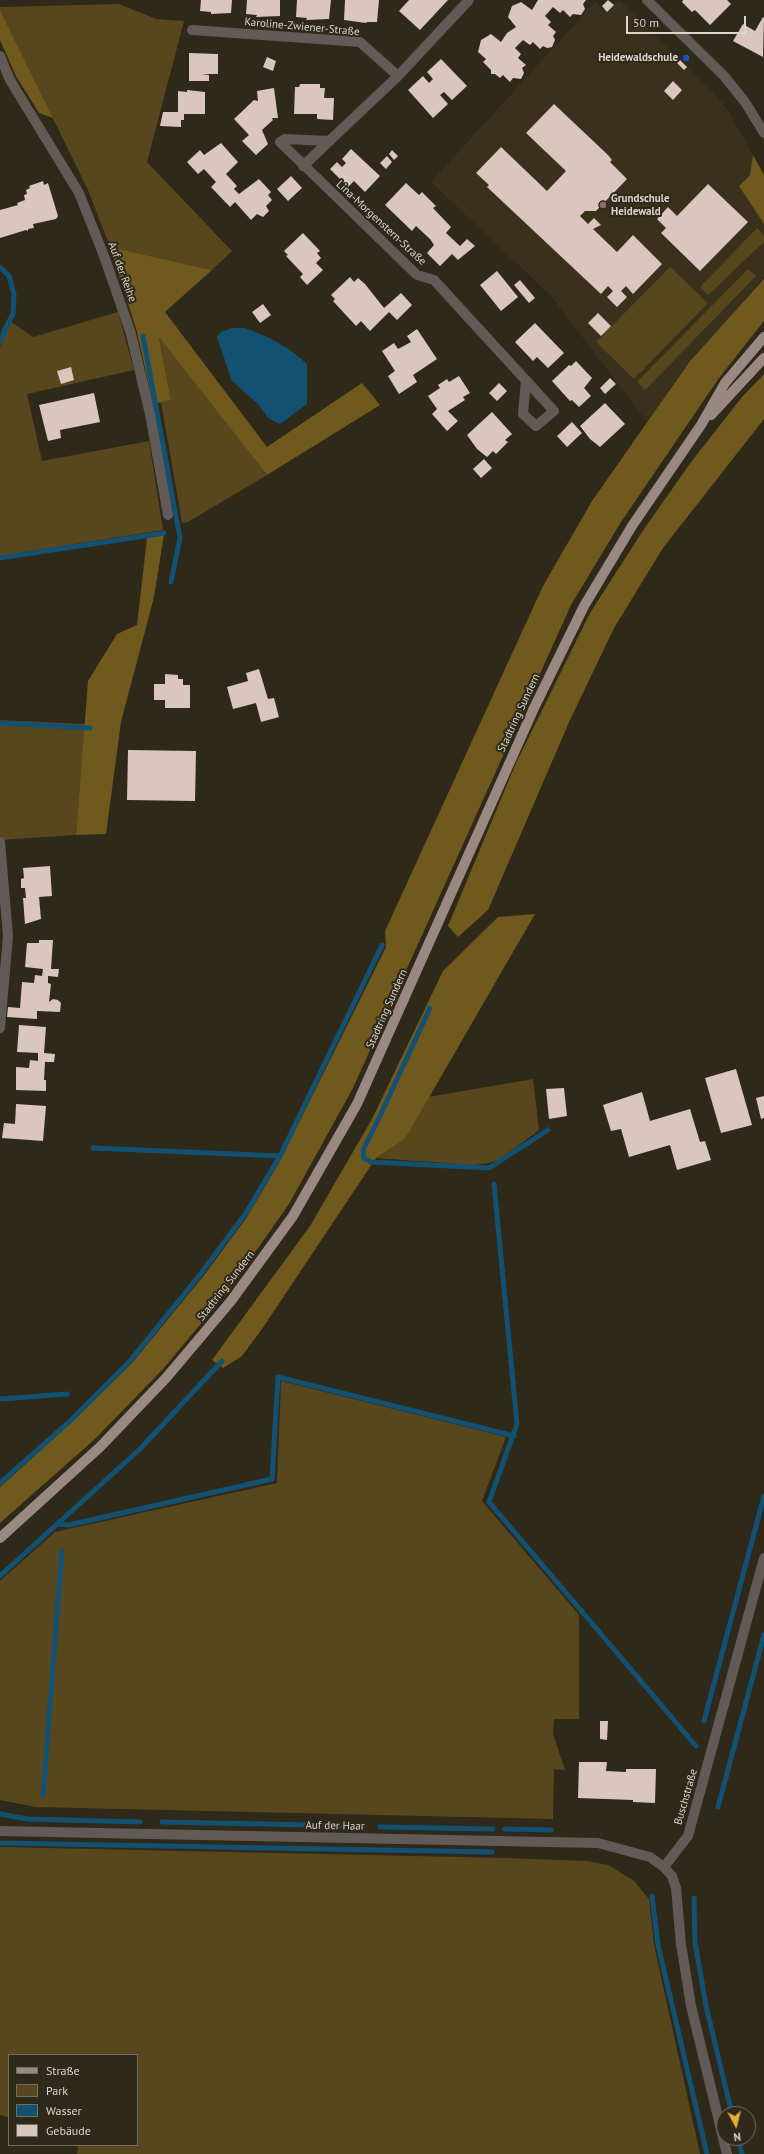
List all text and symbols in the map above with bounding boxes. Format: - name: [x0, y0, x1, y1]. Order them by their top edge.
- scale bar: [628, 8, 748, 34]
- street label: Karoline-Zwiener-Straße: [244, 15, 360, 39]
- text: 50 m: [633, 15, 659, 30]
- place label: Heidewaldschule: [598, 51, 678, 65]
- marker: Heidewaldschule: [681, 53, 691, 63]
- street label: Lina-Morgenstern-Straße: [333, 178, 429, 268]
- place label: Grundschule Heidewald: [611, 192, 670, 218]
- marker: Grundschule Heidewald: [598, 200, 608, 210]
- street label: Auf der Reihe: [105, 240, 139, 304]
- street label: Stadtring Sundern: [495, 672, 543, 754]
- street label: Stadtring Sundern: [364, 967, 410, 1051]
- street label: Stadtring Sundern: [195, 1248, 257, 1324]
- street label: Buschstraße: [672, 1767, 700, 1827]
- street label: Auf der Haar: [305, 1819, 365, 1833]
- legend: [8, 2054, 138, 2146]
- text: Straße: [46, 2063, 80, 2078]
- text: Park: [46, 2083, 68, 2098]
- text: Wasser: [46, 2103, 82, 2118]
- north arrow: [716, 2106, 756, 2146]
- text: Gebäude: [46, 2123, 91, 2138]
- text: N: [733, 2130, 742, 2144]

